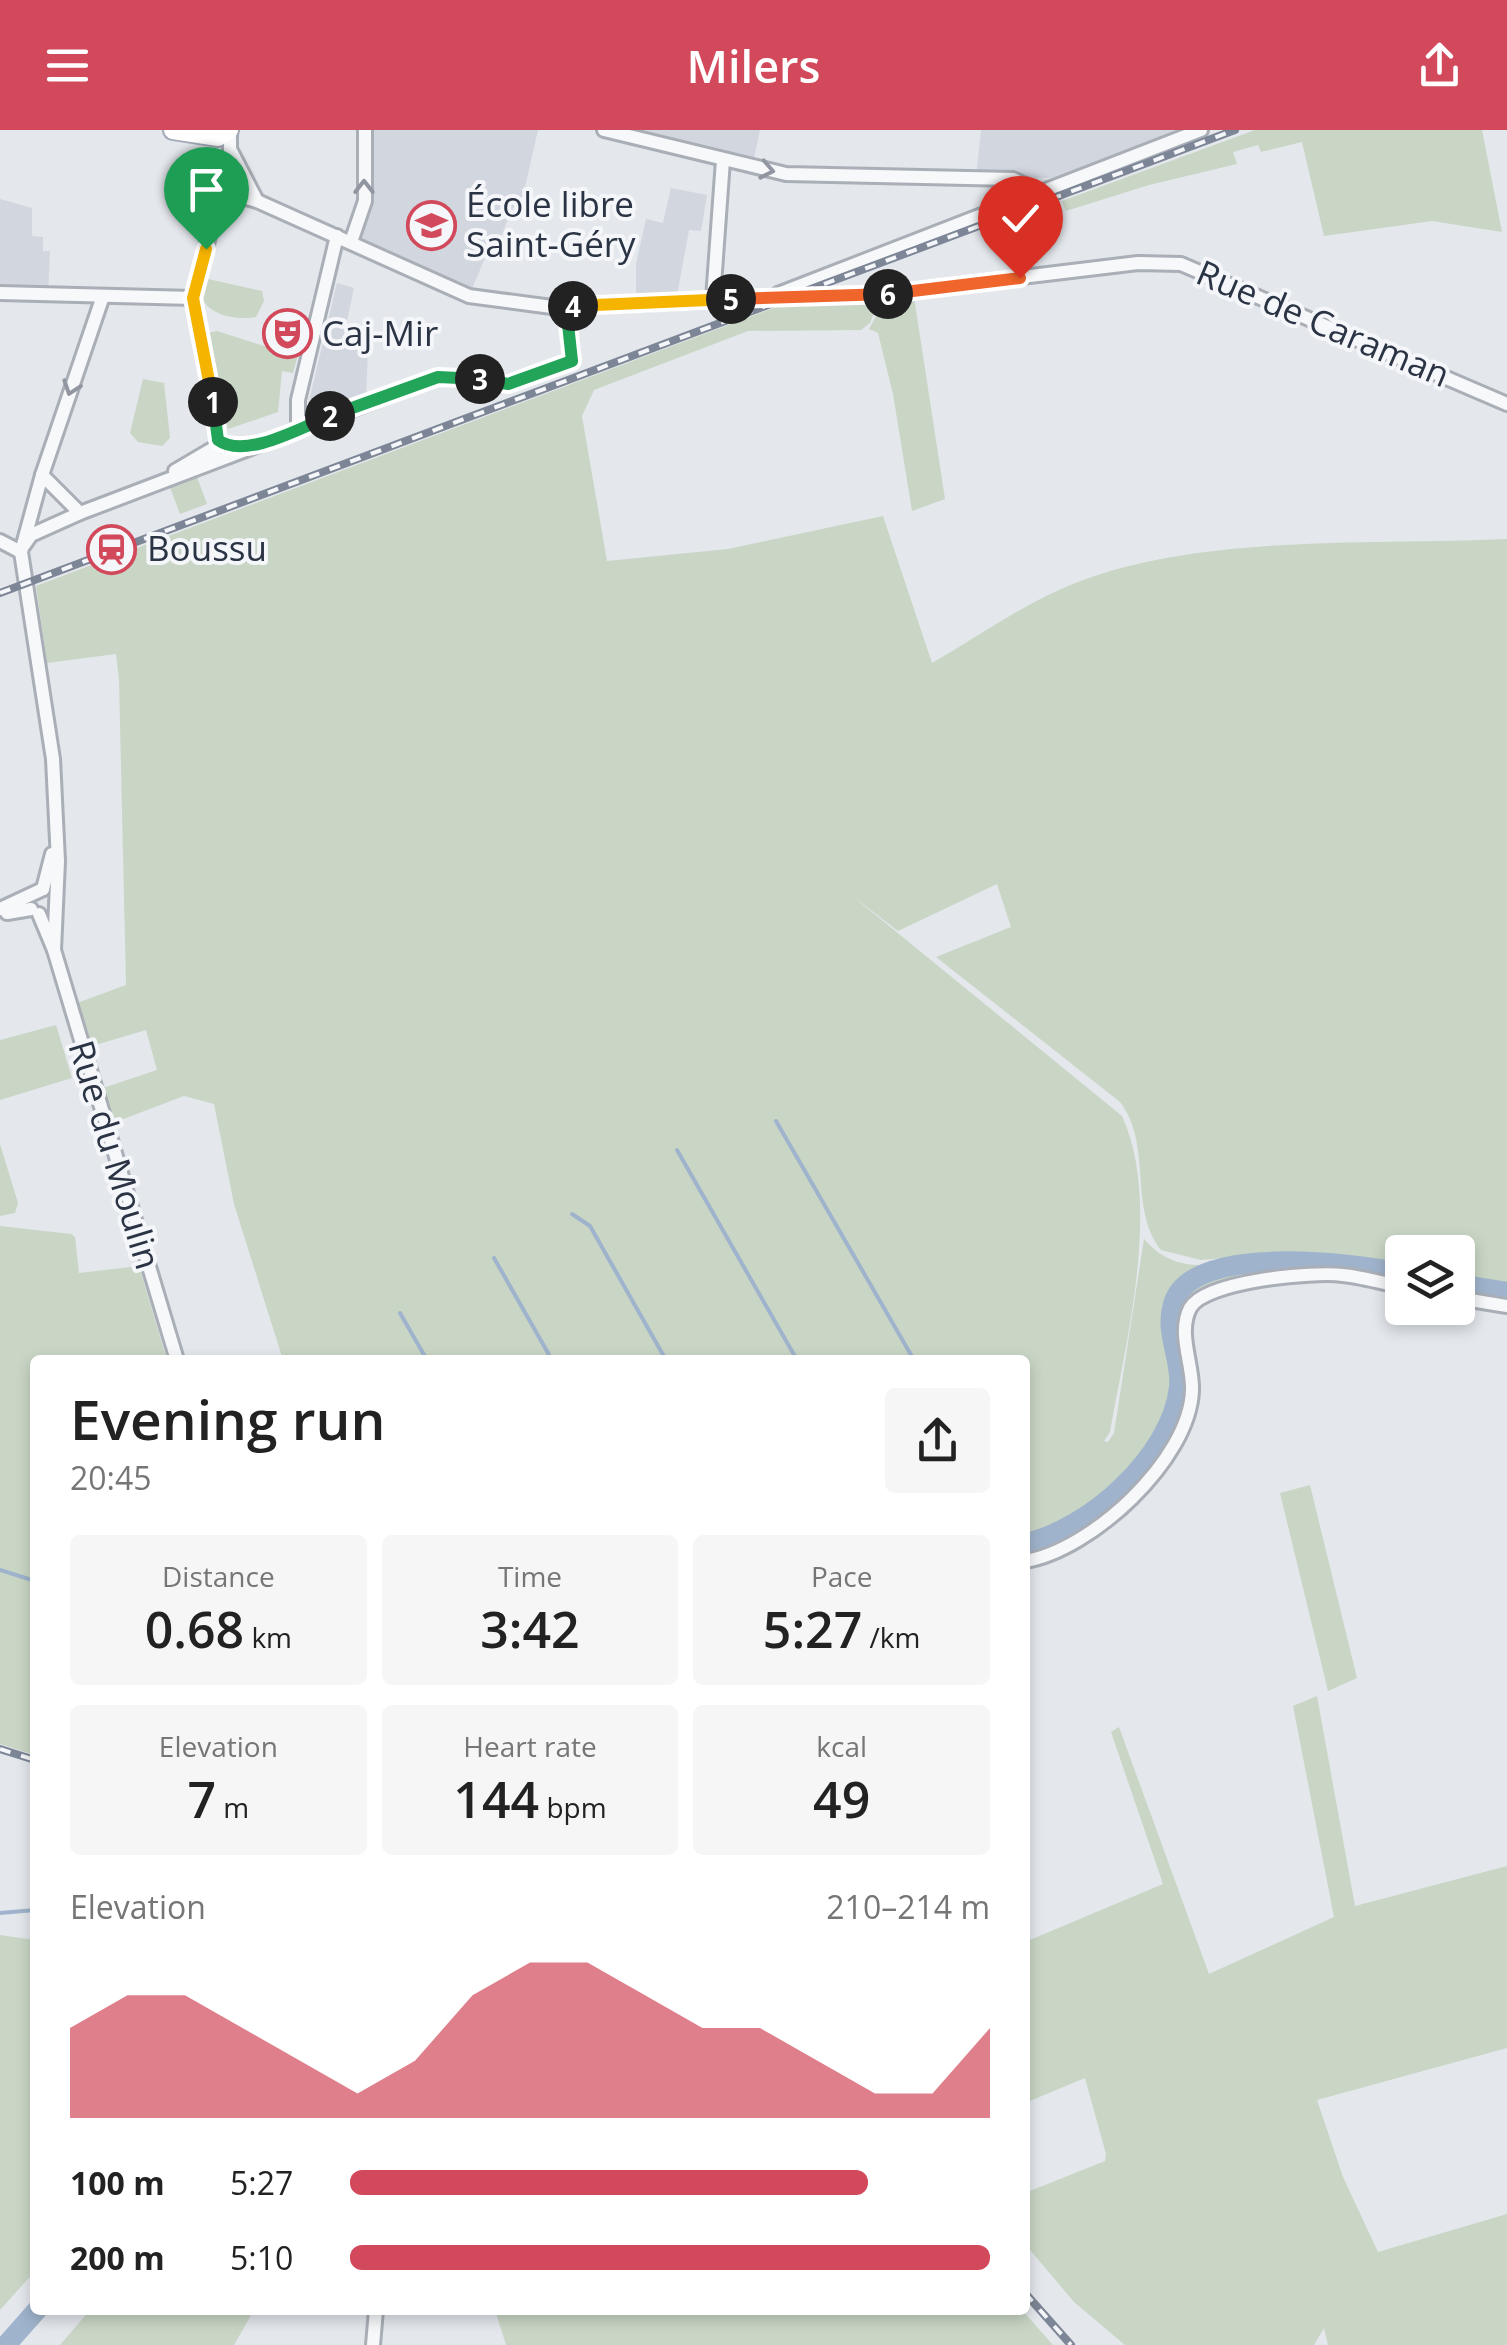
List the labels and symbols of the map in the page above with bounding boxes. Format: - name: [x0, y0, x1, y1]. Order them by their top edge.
- pin: [164, 147, 249, 250]
- one-way arrow: [758, 159, 775, 180]
- pin: [978, 176, 1063, 279]
- one-way arrow: [353, 178, 375, 194]
- place label: École libre Saint-Géry: [466, 180, 636, 267]
- school or university icon: École libre Saint-Géry: [405, 199, 457, 251]
- street label: Rue de Caraman: [1190, 248, 1457, 397]
- pin: 6: [863, 269, 913, 319]
- pin: 5: [706, 274, 756, 324]
- pin: 4: [548, 281, 598, 331]
- theatre icon: Caj-Mir: [261, 308, 313, 360]
- place label: Caj-Mir: [322, 309, 438, 356]
- pin: 3: [455, 354, 505, 404]
- pin: 1: [188, 377, 238, 427]
- one-way arrow: [63, 379, 83, 396]
- pin: 2: [305, 391, 355, 441]
- station icon: Boussu: [86, 523, 138, 575]
- place label: Boussu: [147, 524, 267, 571]
- street label: Rue du Moulin: [58, 1034, 173, 1275]

